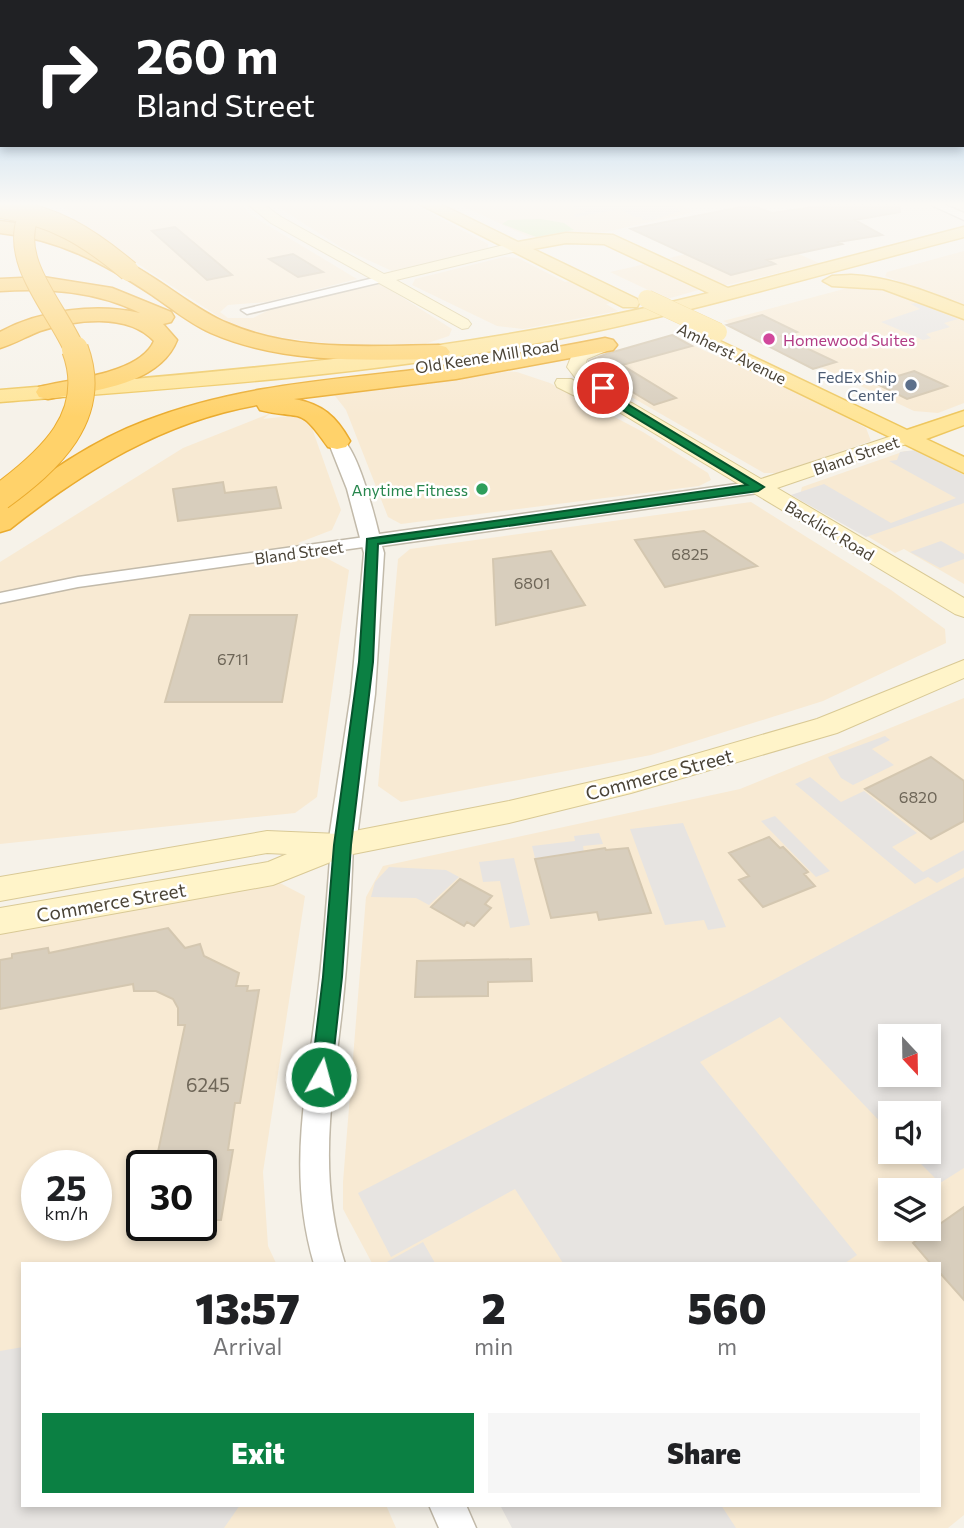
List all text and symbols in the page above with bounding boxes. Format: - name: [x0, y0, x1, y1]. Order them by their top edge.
- text: 260 m: [136, 24, 278, 84]
- icon: right: [21, 28, 112, 119]
- text: Bland Street: [136, 84, 315, 124]
- street label: Amherst Avenue: [674, 318, 790, 388]
- place label: Homewood Suites: [783, 330, 915, 349]
- marker: Homewood Suites: [761, 331, 777, 347]
- street label: Old Keene Mill Road: [414, 335, 560, 377]
- pin: [573, 358, 633, 418]
- place label: FedEx Ship Center: [817, 367, 898, 404]
- icon: arrive: [584, 369, 622, 407]
- marker: FedEx Ship Center: [903, 377, 919, 393]
- street label: Bland Street: [811, 431, 902, 479]
- place label: Anytime Fitness: [352, 480, 468, 499]
- marker: Anytime Fitness: [474, 481, 490, 497]
- street label: Backlick Road: [782, 496, 878, 564]
- street label: Bland Street: [253, 536, 345, 568]
- house number: 6825: [671, 544, 709, 563]
- house number: 6801: [514, 573, 550, 592]
- house number: 6711: [217, 649, 249, 668]
- street label: Commerce Street: [583, 743, 735, 805]
- house number: 6820: [899, 787, 937, 806]
- street label: Commerce Street: [34, 877, 188, 926]
- north arrow: [878, 1024, 942, 1087]
- map controls: [878, 1024, 941, 1241]
- position arrow: [284, 1040, 358, 1114]
- house number: 6245: [186, 1073, 230, 1096]
- button: sound: [878, 1101, 941, 1164]
- speed limit sign: 30: [126, 1150, 217, 1241]
- text: 25: [46, 1165, 87, 1208]
- button: layers: [878, 1178, 941, 1241]
- text: km/h: [45, 1202, 88, 1224]
- text: 13:57: [195, 1281, 300, 1333]
- text: 2: [482, 1281, 506, 1333]
- text: 560: [688, 1281, 767, 1333]
- text: Arrival: [213, 1332, 282, 1360]
- text: min: [474, 1332, 513, 1360]
- text: m: [717, 1332, 737, 1360]
- button: Exit: [42, 1413, 474, 1493]
- button: Share: [488, 1413, 920, 1493]

